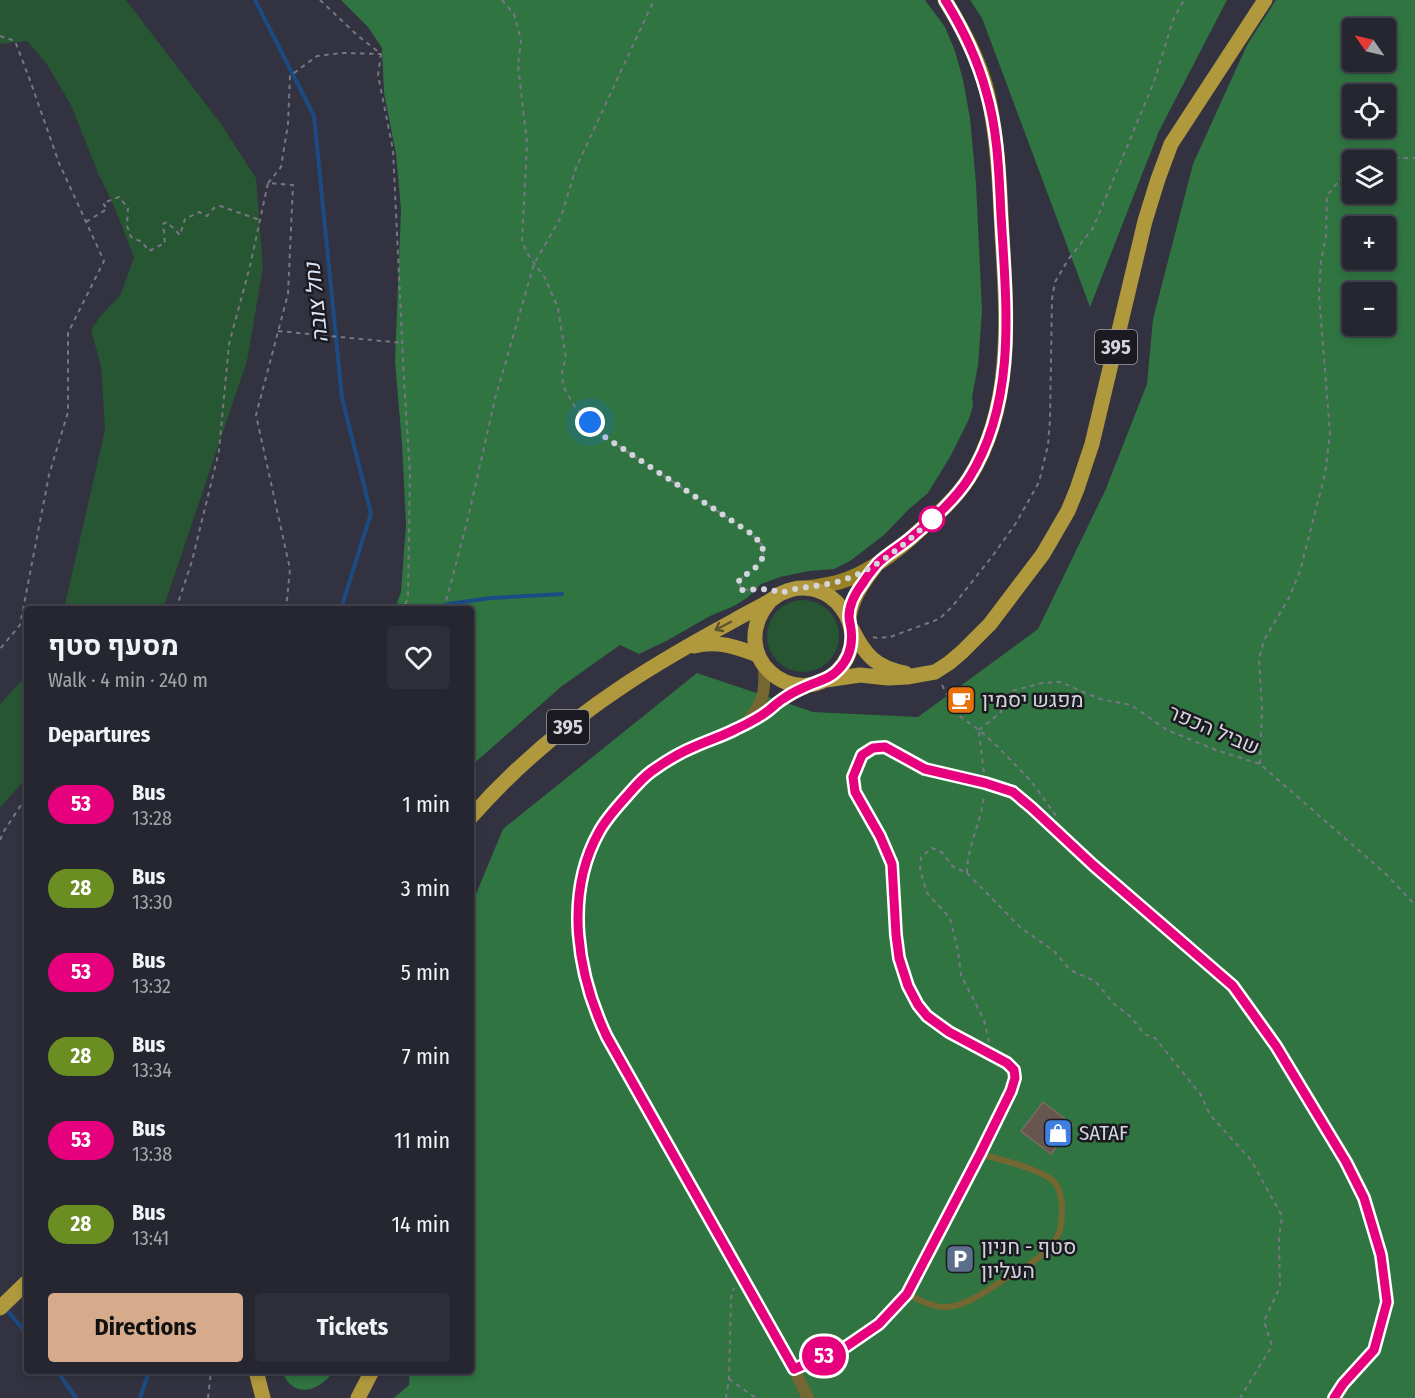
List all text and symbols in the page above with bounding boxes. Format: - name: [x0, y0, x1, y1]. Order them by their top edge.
- north arrow: [1342, 18, 1396, 72]
- map controls: [1342, 18, 1396, 336]
- button: locate: [1342, 84, 1396, 138]
- button: layers: [1342, 150, 1396, 204]
- button: +: [1342, 216, 1396, 270]
- water label: נחל צובה: [298, 259, 334, 345]
- button: −: [1342, 282, 1396, 336]
- road number: 395: [1095, 330, 1137, 364]
- your location: [575, 407, 605, 437]
- unlabelled marker: [919, 506, 945, 532]
- one-way arrow: [715, 621, 733, 632]
- button: heart: [387, 626, 450, 689]
- text: מסעף סטף: [48, 629, 179, 662]
- text: Walk · 4 min · 240 m: [48, 668, 208, 692]
- cafe icon: מפגש יסמין: [945, 684, 977, 716]
- place label: מפגש יסמין: [982, 687, 1084, 713]
- street label: שביל הכפר: [1164, 699, 1264, 761]
- road number: 395: [547, 710, 589, 744]
- text: Departures: [48, 721, 150, 748]
- text: Bus: [132, 779, 165, 806]
- text: 53: [71, 791, 91, 817]
- text: 1 min: [402, 791, 450, 818]
- text: 13:28: [132, 806, 172, 830]
- text: Bus: [132, 863, 165, 890]
- text: 28: [71, 875, 91, 901]
- text: 3 min: [401, 875, 450, 902]
- text: 13:30: [132, 890, 173, 914]
- text: Bus: [132, 947, 165, 974]
- text: 53: [71, 959, 91, 985]
- text: 5 min: [401, 959, 450, 986]
- text: 13:32: [132, 974, 171, 998]
- text: Bus: [132, 1031, 165, 1058]
- text: 28: [71, 1043, 91, 1069]
- text: 7 min: [402, 1043, 450, 1070]
- text: 13:34: [132, 1058, 172, 1082]
- text: Bus: [132, 1115, 165, 1142]
- shop icon: SATAF: [1042, 1117, 1074, 1149]
- place label: SATAF: [1079, 1120, 1128, 1146]
- text: 53: [71, 1127, 91, 1153]
- text: 11 min: [394, 1127, 450, 1154]
- text: 13:38: [132, 1142, 172, 1166]
- text: Bus: [132, 1199, 165, 1226]
- text: 28: [71, 1211, 91, 1237]
- text: 14 min: [392, 1211, 450, 1238]
- text: 13:41: [132, 1226, 169, 1250]
- place label: סטף - חניון העליון: [981, 1234, 1076, 1284]
- parking icon: סטף - חניון העליון: [944, 1243, 976, 1275]
- button: Directions: [48, 1293, 243, 1362]
- button: Tickets: [255, 1293, 450, 1362]
- line badge: 53: [797, 1336, 851, 1376]
- text: 53: [814, 1343, 834, 1369]

